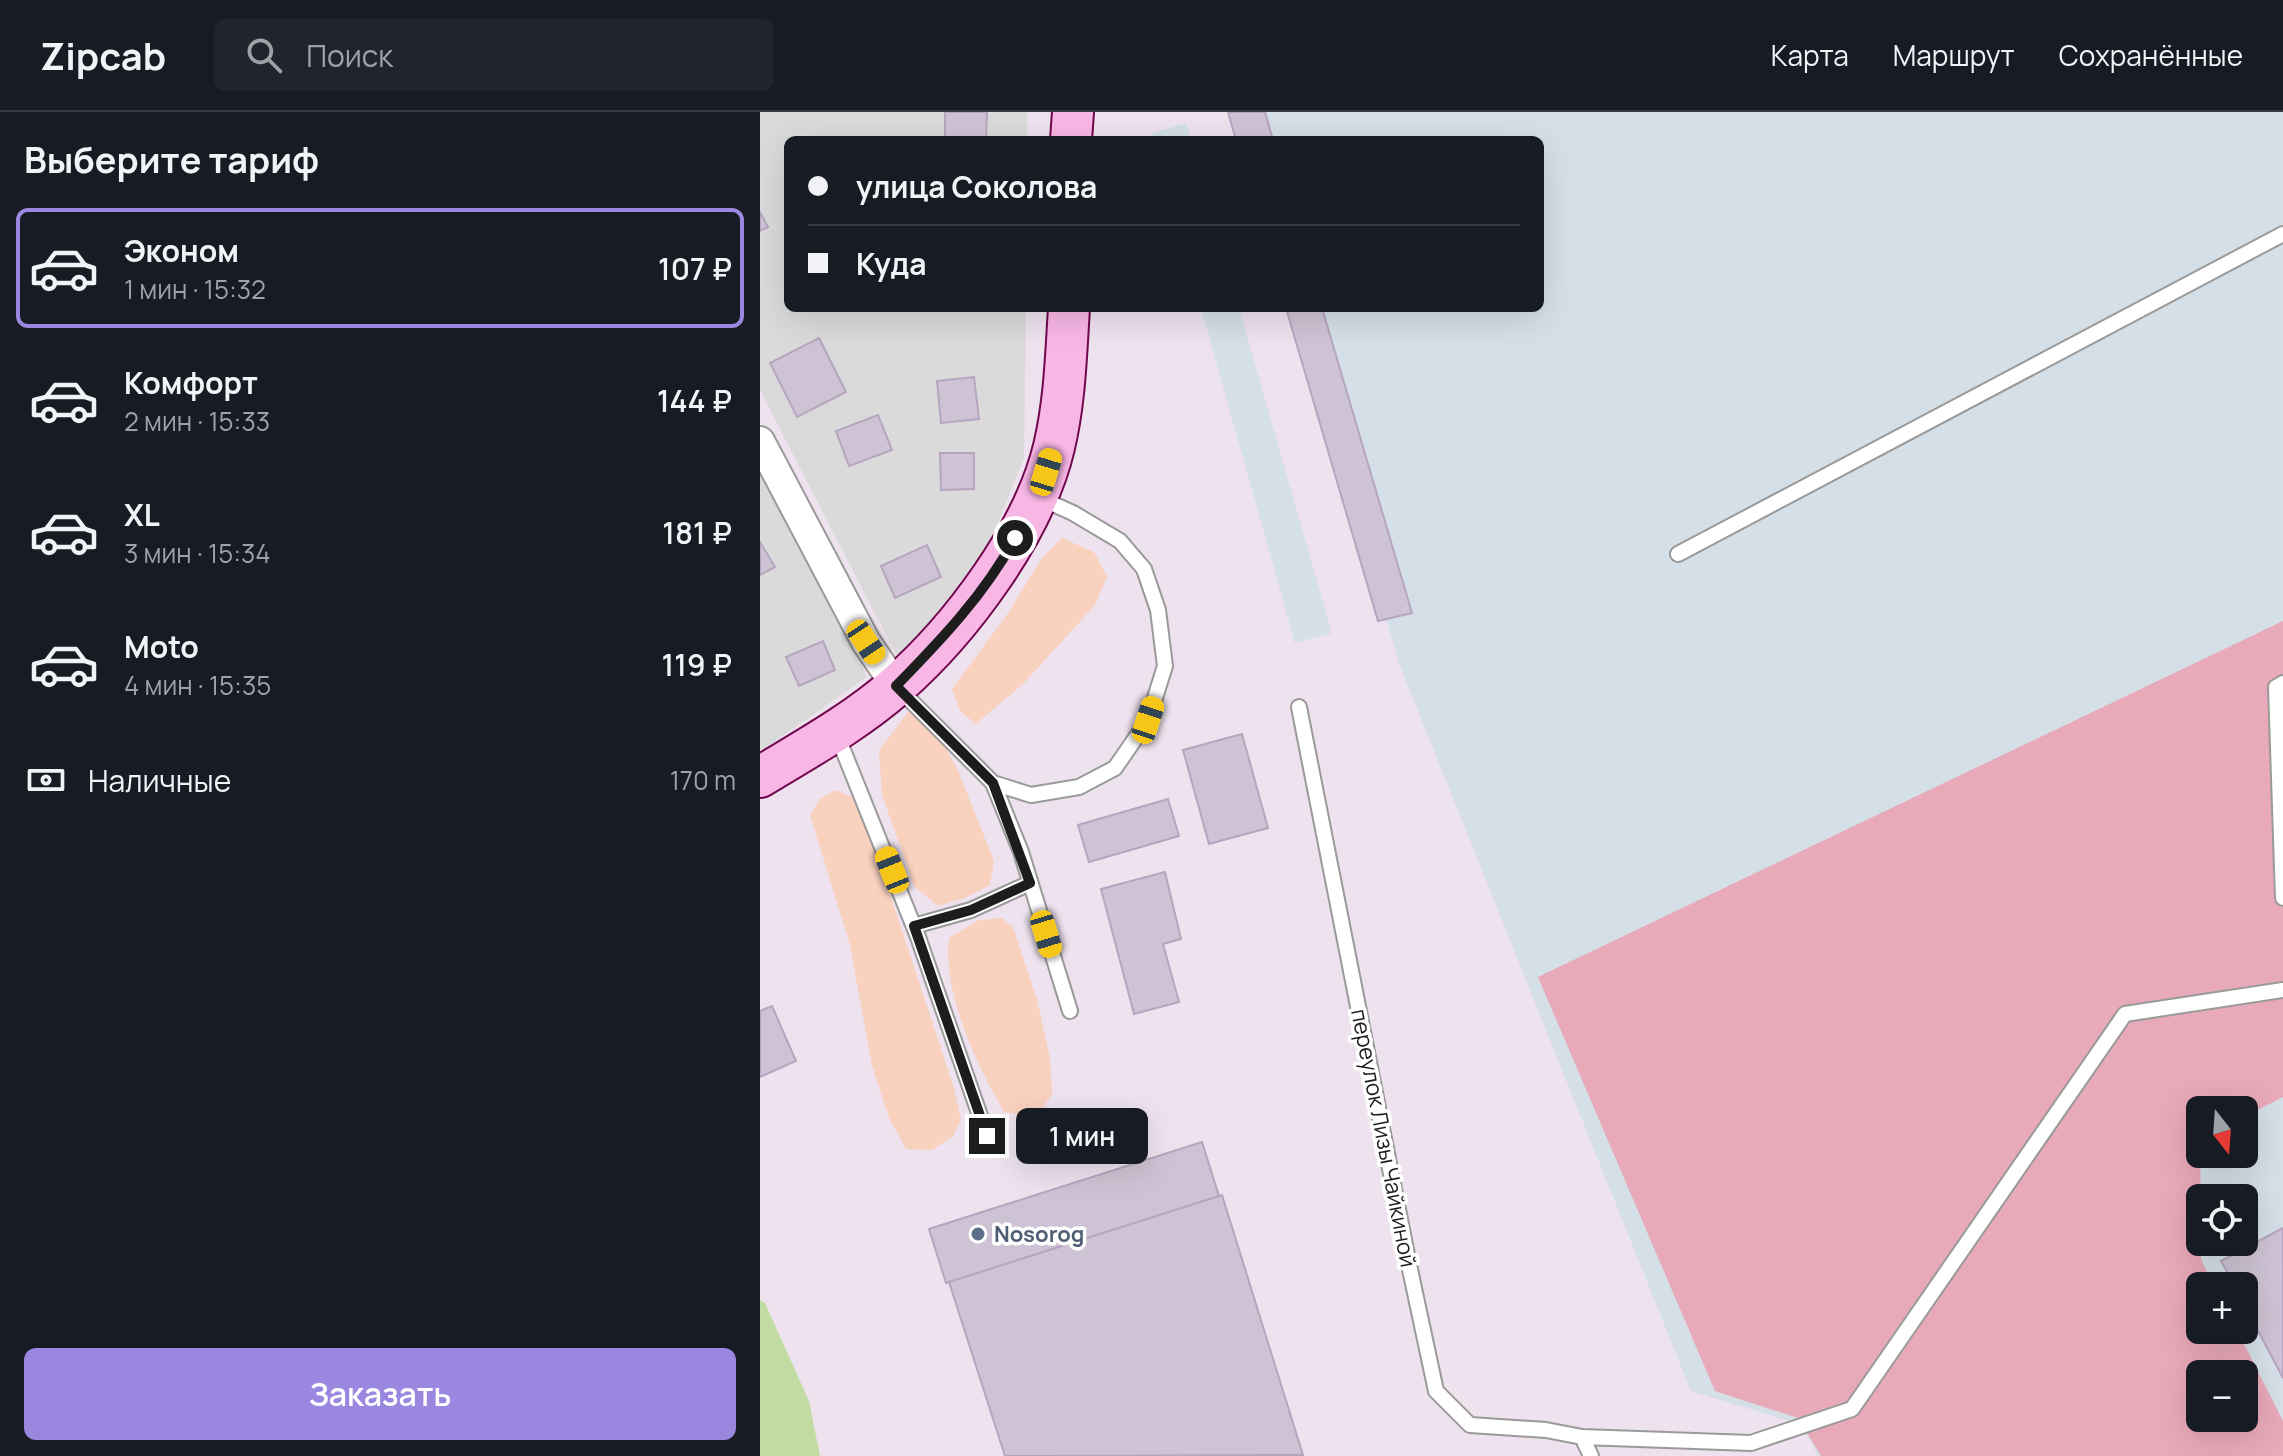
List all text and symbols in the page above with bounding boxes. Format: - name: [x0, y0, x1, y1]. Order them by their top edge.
- search box: [214, 19, 774, 91]
- text: Zipcab: [40, 29, 166, 81]
- icon: search: [242, 33, 286, 77]
- text: Поиск: [306, 35, 393, 76]
- text: Карта: [1771, 36, 1849, 74]
- text: Маршрут: [1893, 36, 2015, 74]
- text: Сохранённые: [2059, 36, 2243, 74]
- text: Выберите тариф: [24, 135, 319, 184]
- text: улица Соколова: [856, 166, 1097, 207]
- text: Эконом: [124, 230, 239, 271]
- icon: car: [28, 232, 100, 304]
- text: Куда: [856, 243, 927, 284]
- text: 107 ₽: [658, 248, 732, 289]
- text: 1 мин · 15:32: [124, 271, 266, 307]
- text: Комфорт: [124, 362, 258, 403]
- icon: car: [28, 364, 100, 436]
- text: 144 ₽: [657, 380, 732, 421]
- text: 2 мин · 15:33: [124, 403, 270, 439]
- car: [1028, 446, 1064, 498]
- text: XL: [124, 494, 160, 535]
- icon: car: [28, 496, 100, 568]
- text: 181 ₽: [662, 512, 732, 553]
- route start: [997, 520, 1033, 556]
- text: 3 мин · 15:34: [124, 535, 271, 571]
- car: [843, 615, 889, 669]
- text: Moto: [124, 626, 199, 667]
- icon: car: [28, 628, 100, 700]
- text: 119 ₽: [662, 644, 732, 685]
- text: 4 мин · 15:35: [124, 667, 271, 703]
- car: [1129, 693, 1167, 747]
- icon: cash: [24, 758, 68, 802]
- text: Наличные: [88, 760, 231, 801]
- text: 170 m: [670, 762, 736, 798]
- car: [872, 843, 912, 897]
- car: [1028, 908, 1064, 960]
- street label: переулок Лизы Чайкиной: [1344, 1006, 1424, 1270]
- north arrow: [2186, 1096, 2258, 1168]
- map controls: [2186, 1096, 2258, 1432]
- callout: 1 мин: [1015, 1108, 1147, 1164]
- route end: [969, 1118, 1005, 1154]
- text: 1 мин: [1049, 1118, 1115, 1154]
- button: locate: [2186, 1184, 2258, 1256]
- place label: Nosorog: [994, 1219, 1084, 1249]
- marker: Nosorog: [969, 1225, 987, 1243]
- button: +: [2186, 1272, 2258, 1344]
- button: Заказать: [24, 1348, 736, 1440]
- button: −: [2186, 1360, 2258, 1432]

